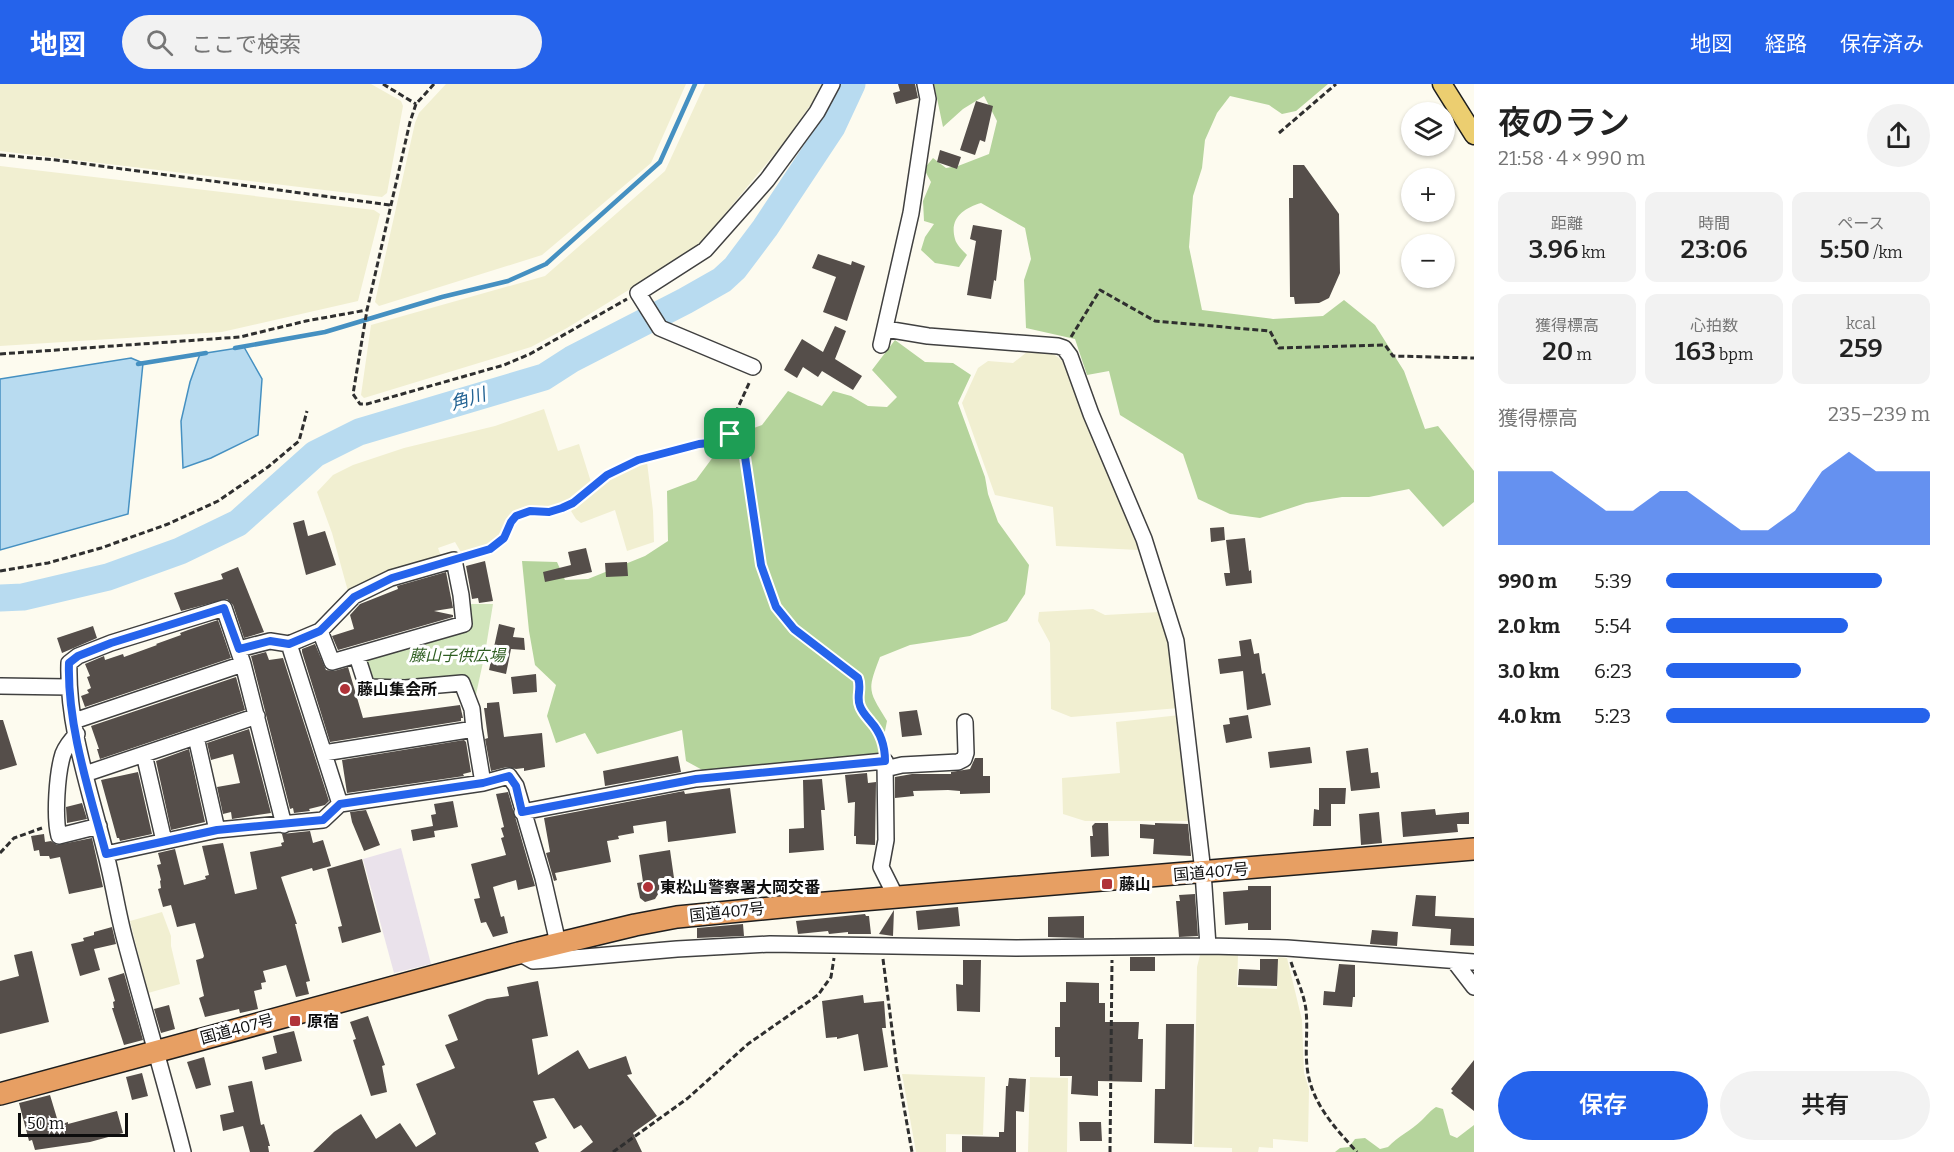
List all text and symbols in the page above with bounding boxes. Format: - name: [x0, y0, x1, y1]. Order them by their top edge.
- search box: [122, 15, 542, 69]
- icon: search: [143, 26, 176, 59]
- text: 地図: [30, 28, 86, 61]
- text: ここで検索: [191, 31, 301, 58]
- text: 地図: [1690, 31, 1732, 57]
- text: 経路: [1765, 31, 1807, 57]
- text: 保存済み: [1840, 31, 1924, 57]
- map controls: [1401, 102, 1455, 288]
- button: layers: [1401, 102, 1455, 156]
- text: 夜のラン: [1498, 103, 1630, 143]
- button: share: [1867, 104, 1930, 167]
- text: 21:58 · 4 × 990 m: [1498, 146, 1645, 170]
- button: +: [1401, 168, 1455, 222]
- text: 距離: [1551, 214, 1583, 233]
- text: 時間: [1698, 214, 1730, 233]
- text: ペース: [1837, 214, 1885, 233]
- button: −: [1401, 234, 1455, 288]
- text: 3.96: [1528, 234, 1578, 265]
- text: 23:06: [1680, 234, 1748, 265]
- text: 5:50: [1819, 234, 1870, 265]
- text: km: [1578, 243, 1606, 262]
- text: /km: [1870, 243, 1903, 262]
- text: kcal: [1846, 314, 1876, 333]
- text: 獲得標高: [1535, 316, 1599, 335]
- text: 心拍数: [1690, 316, 1738, 335]
- text: 259: [1839, 333, 1883, 364]
- text: 20: [1542, 336, 1573, 367]
- text: 163: [1675, 336, 1716, 367]
- text: m: [1573, 345, 1592, 364]
- text: bpm: [1716, 345, 1753, 364]
- water label: 角川: [448, 383, 490, 415]
- text: 235–239 m: [1828, 402, 1930, 426]
- text: 獲得標高: [1498, 406, 1578, 430]
- pin: [704, 408, 755, 459]
- icon: arrive: [713, 417, 746, 450]
- text: 990 m: [1498, 569, 1557, 593]
- text: 5:39: [1594, 569, 1632, 593]
- text: 2.0 km: [1498, 614, 1560, 638]
- text: 5:54: [1594, 614, 1631, 638]
- park label: 藤山子供広場: [409, 646, 507, 665]
- text: 3.0 km: [1498, 659, 1560, 683]
- text: 6:23: [1594, 659, 1632, 683]
- place label: 藤山集会所: [357, 680, 437, 699]
- marker: 藤山集会所: [338, 682, 352, 696]
- text: 4.0 km: [1498, 704, 1561, 728]
- text: 5:23: [1594, 704, 1631, 728]
- street label: 国道407号: [1172, 859, 1250, 885]
- place label: 藤山: [1119, 875, 1151, 894]
- marker: 藤山: [1100, 877, 1114, 891]
- place label: 東松山警察署大岡交番: [660, 878, 820, 897]
- marker: 東松山警察署大岡交番: [641, 880, 655, 894]
- street label: 国道407号: [688, 899, 766, 925]
- street label: 国道407号: [198, 1010, 276, 1048]
- place label: 原宿: [307, 1012, 339, 1031]
- marker: 原宿: [288, 1014, 302, 1028]
- button: 保存: [1498, 1071, 1708, 1140]
- button: 共有: [1720, 1071, 1930, 1140]
- scale bar: [18, 1110, 128, 1138]
- text: 50 m: [27, 1114, 64, 1133]

